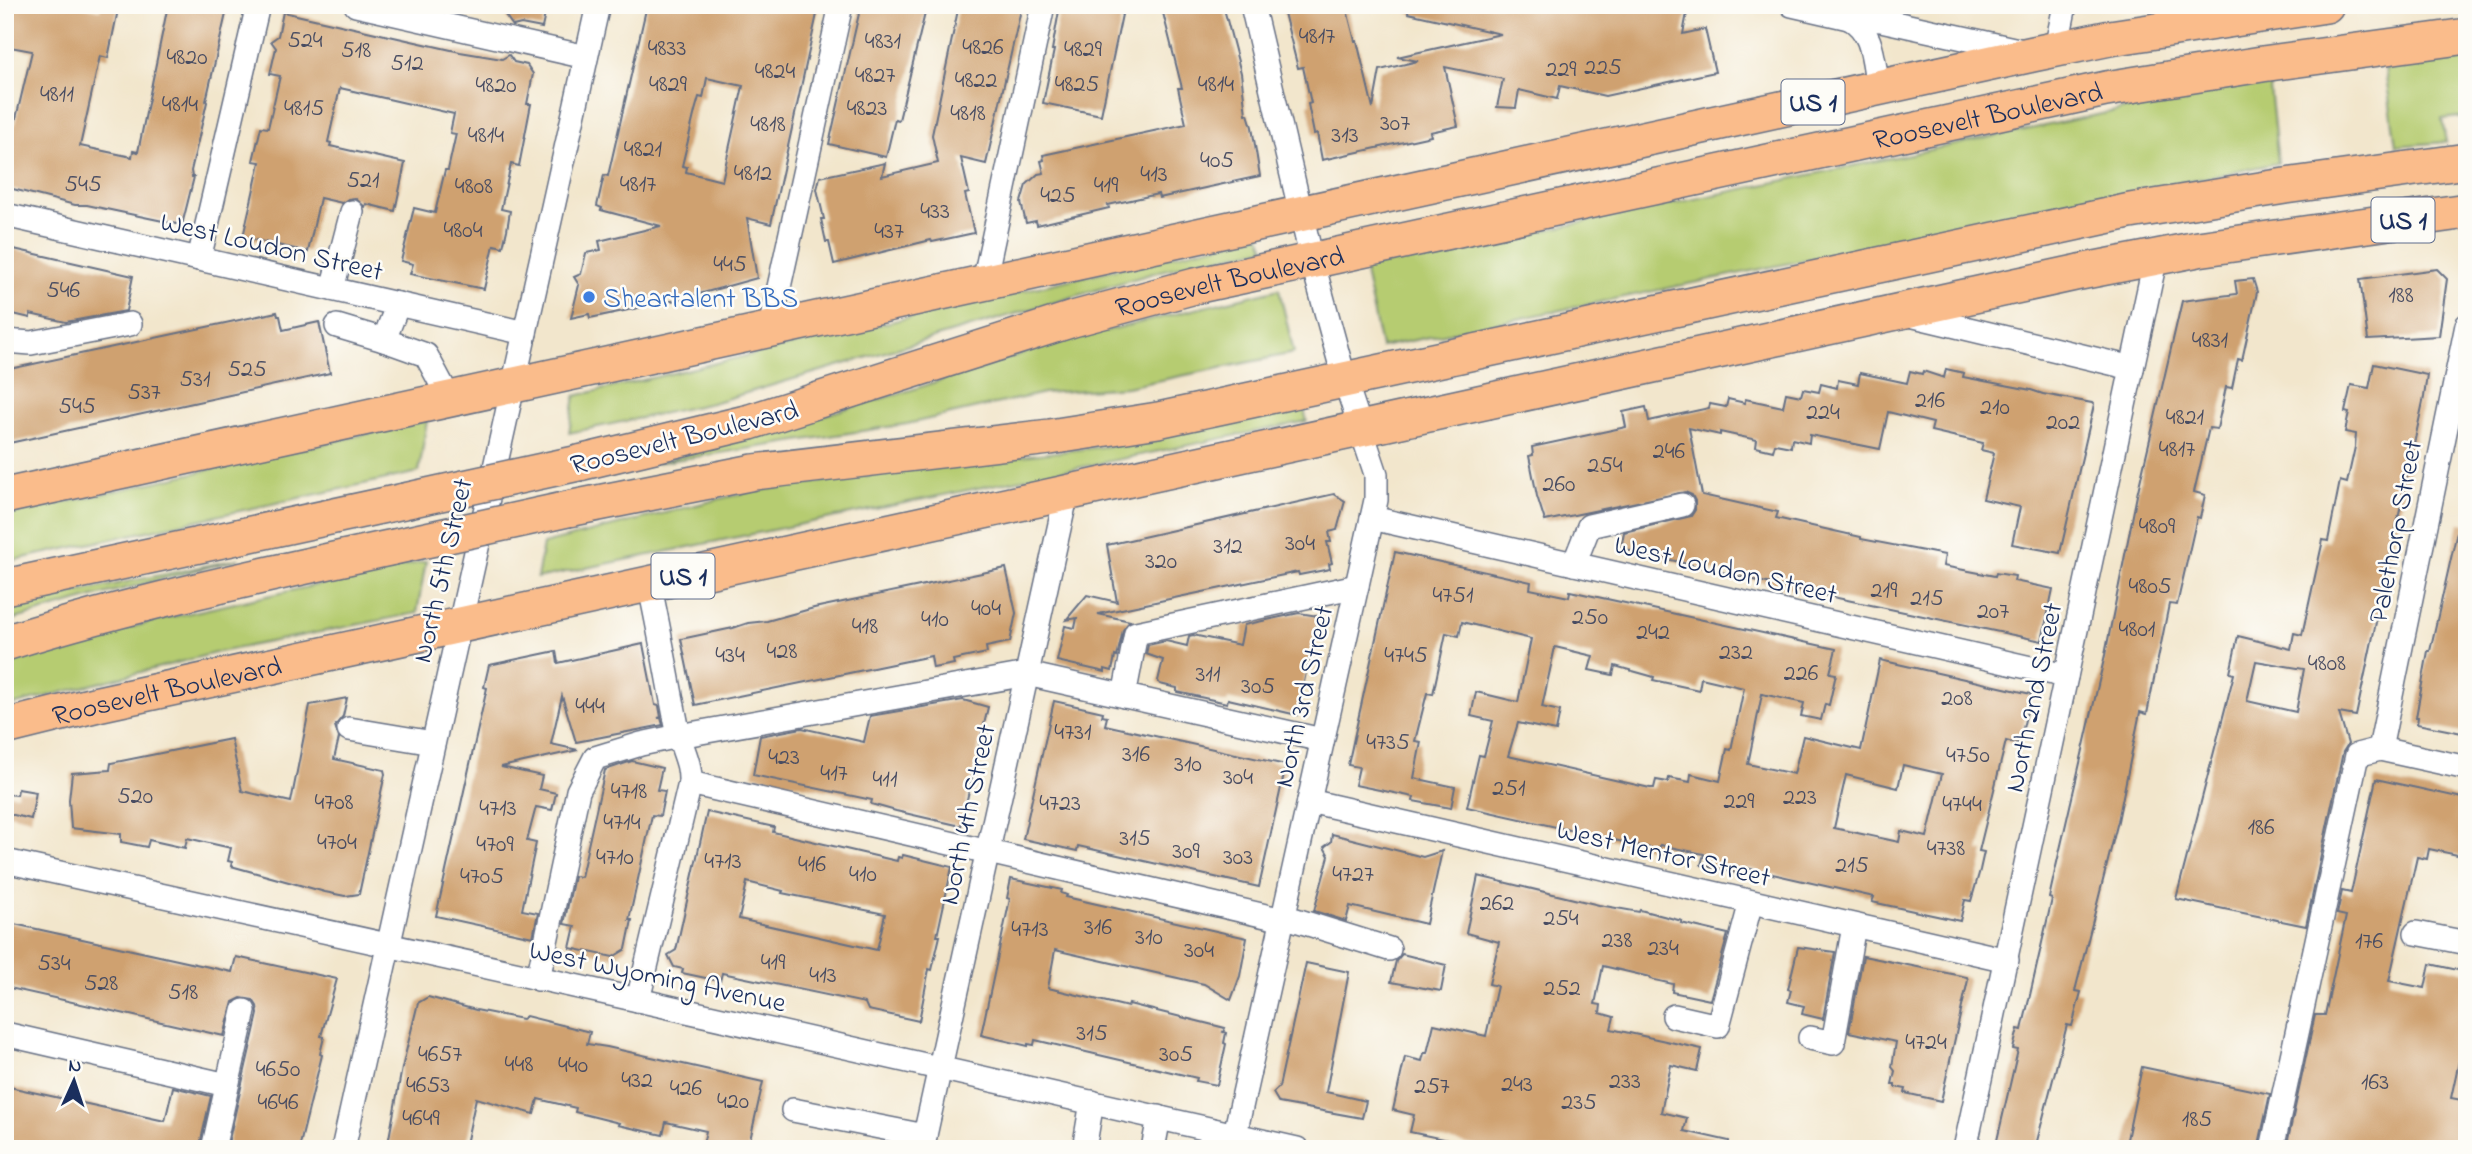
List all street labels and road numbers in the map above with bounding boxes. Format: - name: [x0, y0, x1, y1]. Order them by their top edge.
- street label: Roosevelt Boulevard: [1870, 73, 2107, 163]
- road number: US 1: [1782, 80, 1844, 124]
- road number: US 1: [2372, 197, 2434, 242]
- street label: West Loudon Street: [156, 203, 387, 294]
- street label: Roosevelt Boulevard: [1111, 237, 1349, 331]
- street label: Roosevelt Boulevard: [567, 391, 803, 488]
- street label: Palethorp Street: [2360, 437, 2435, 627]
- street label: North 5th Street: [403, 475, 486, 667]
- street label: West Loudon Street: [1610, 526, 1841, 617]
- road number: US 1: [652, 554, 714, 598]
- street label: North 2nd Street: [1995, 599, 2076, 796]
- street label: North 3rd Street: [1265, 602, 1346, 792]
- street label: Roosevelt Boulevard: [49, 647, 286, 739]
- street label: North 4th Street: [930, 721, 1009, 909]
- street label: West Mentor Street: [1552, 811, 1774, 900]
- street label: West Wyoming Avenue: [525, 931, 790, 1026]

